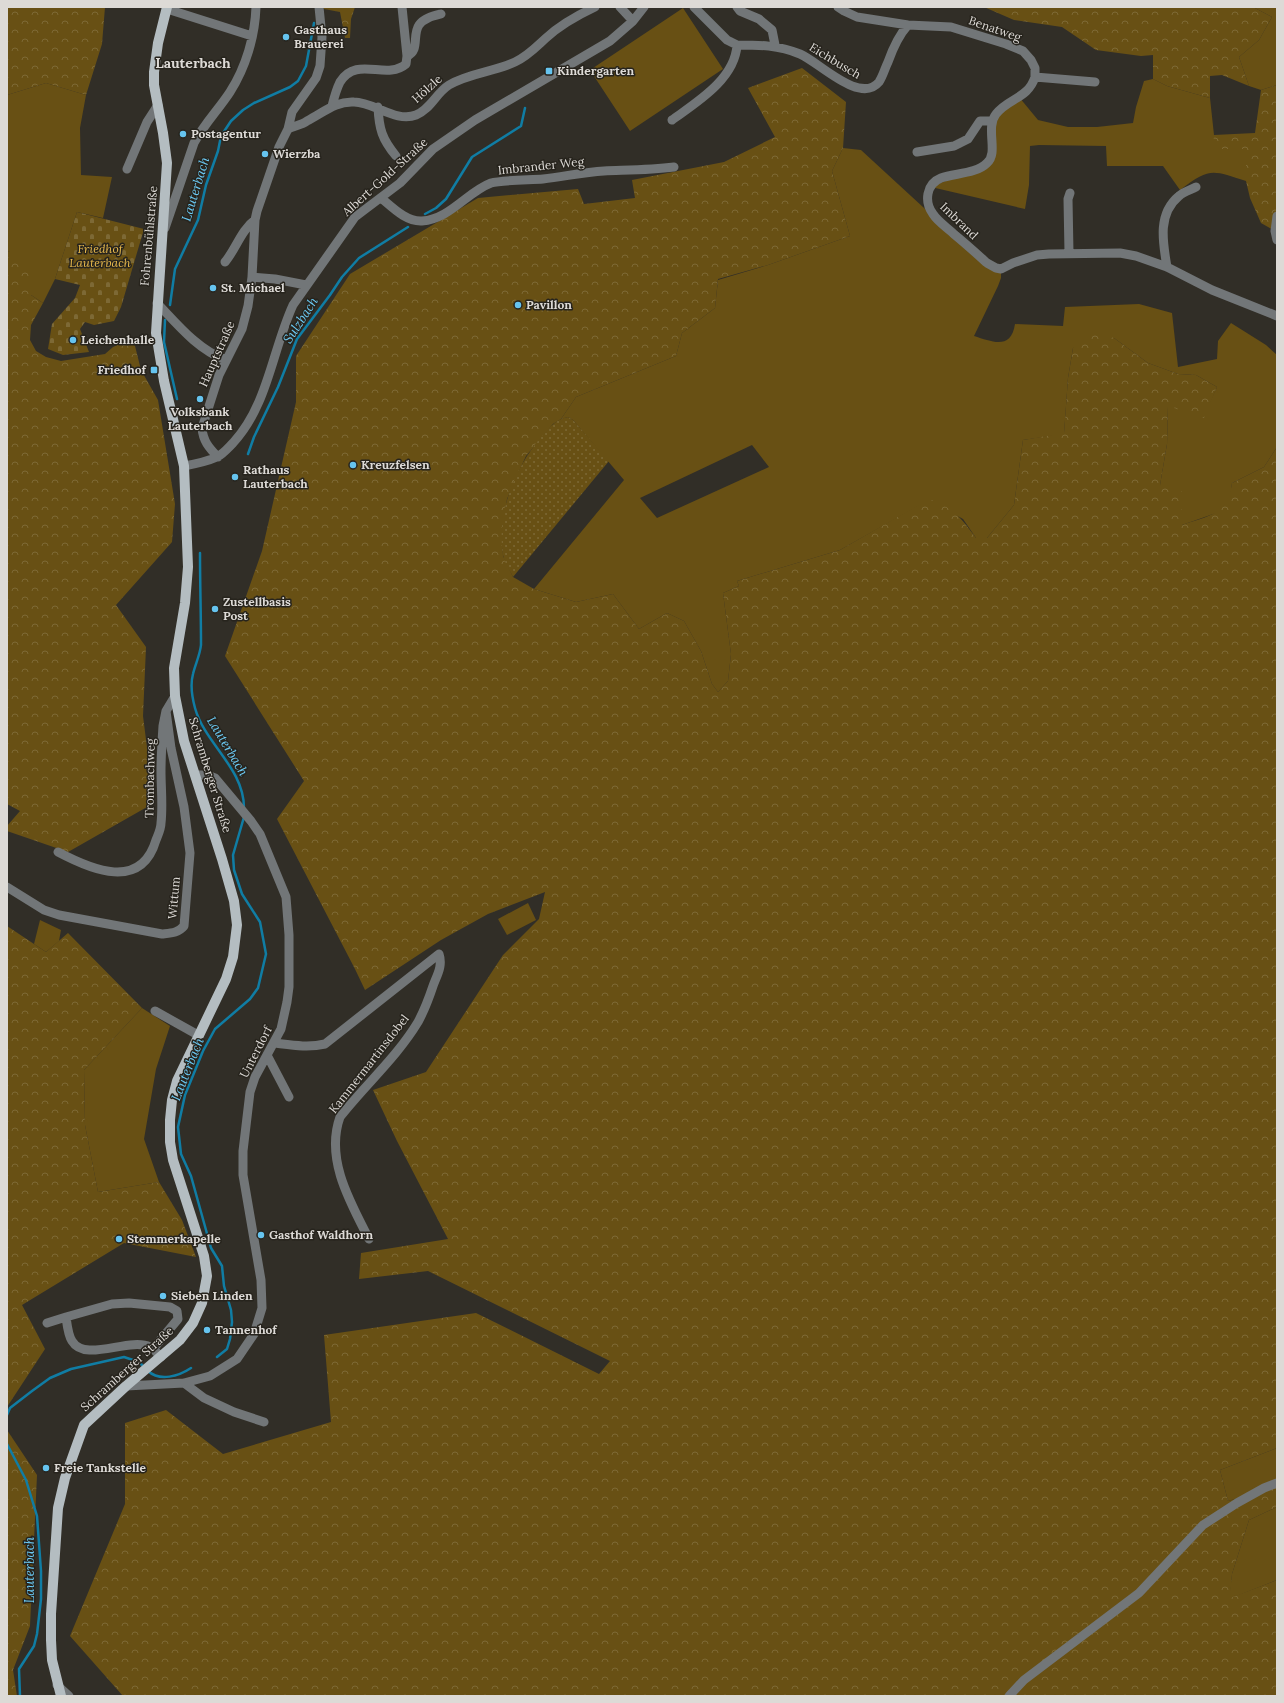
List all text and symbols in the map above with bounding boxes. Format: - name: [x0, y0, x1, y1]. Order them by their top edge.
- street label: Benatweg: [967, 13, 1024, 45]
- place label: Gasthaus Brauerei: [294, 22, 347, 51]
- marker: Gasthaus Brauerei: [281, 32, 291, 42]
- street label: Eichbusch: [807, 39, 864, 82]
- district label: Lauterbach: [155, 54, 231, 72]
- place label: Kindergarten: [557, 63, 634, 78]
- marker: Kindergarten: [544, 66, 554, 76]
- street label: Hölzle: [409, 71, 445, 106]
- place label: Postagentur: [191, 126, 261, 141]
- marker: Postagentur: [178, 129, 188, 139]
- street label: Albert-Gold-Straße: [338, 134, 431, 220]
- place label: Wierzba: [273, 146, 321, 161]
- marker: Wierzba: [260, 149, 270, 159]
- street label: Imbrander Weg: [497, 153, 585, 178]
- water label: Lauterbach: [178, 154, 213, 223]
- street label: Fohrenbühlstraße: [137, 185, 160, 287]
- street label: Imbrand: [937, 199, 982, 243]
- park label: Friedhof Lauterbach: [69, 241, 131, 270]
- place label: St. Michael: [221, 280, 285, 295]
- marker: St. Michael: [208, 283, 218, 293]
- water label: Sulzbach: [279, 293, 322, 347]
- place label: Pavillon: [526, 297, 572, 312]
- marker: Pavillon: [513, 300, 523, 310]
- street label: Hauptstraße: [195, 318, 238, 389]
- place label: Leichenhalle: [81, 332, 155, 347]
- marker: Leichenhalle: [68, 335, 78, 345]
- place label: Friedhof: [97, 362, 148, 377]
- marker: Friedhof: [149, 365, 159, 375]
- marker: Volksbank Lauterbach: [195, 394, 205, 404]
- place label: Volksbank Lauterbach: [168, 404, 233, 433]
- place label: Kreuzfelsen: [361, 457, 430, 472]
- marker: Kreuzfelsen: [348, 460, 358, 470]
- place label: Rathaus Lauterbach: [243, 462, 308, 491]
- marker: Rathaus Lauterbach: [230, 472, 240, 482]
- place label: Zustellbasis Post: [223, 594, 291, 623]
- marker: Zustellbasis Post: [210, 604, 220, 614]
- water label: Lauterbach: [203, 713, 252, 780]
- street label: Schramberger Straße: [186, 715, 235, 835]
- street label: Trombachweg: [141, 738, 158, 818]
- street label: Wittum: [164, 876, 183, 920]
- street label: Kammermartinsdobel: [325, 1011, 412, 1116]
- street label: Unterdorf: [236, 1023, 275, 1080]
- water label: Lauterbach: [167, 1035, 208, 1103]
- place label: Gasthof Waldhorn: [269, 1227, 373, 1242]
- marker: Gasthof Waldhorn: [256, 1230, 266, 1240]
- place label: Stemmerkapelle: [127, 1231, 221, 1246]
- marker: Stemmerkapelle: [114, 1234, 124, 1244]
- place label: Sieben Linden: [171, 1288, 253, 1303]
- marker: Sieben Linden: [158, 1291, 168, 1301]
- place label: Tannenhof: [215, 1322, 278, 1337]
- street label: Schramberger Straße: [77, 1323, 177, 1414]
- marker: Tannenhof: [202, 1325, 212, 1335]
- place label: Freie Tankstelle: [54, 1460, 147, 1475]
- marker: Freie Tankstelle: [41, 1463, 51, 1473]
- water label: Lauterbach: [21, 1536, 38, 1603]

